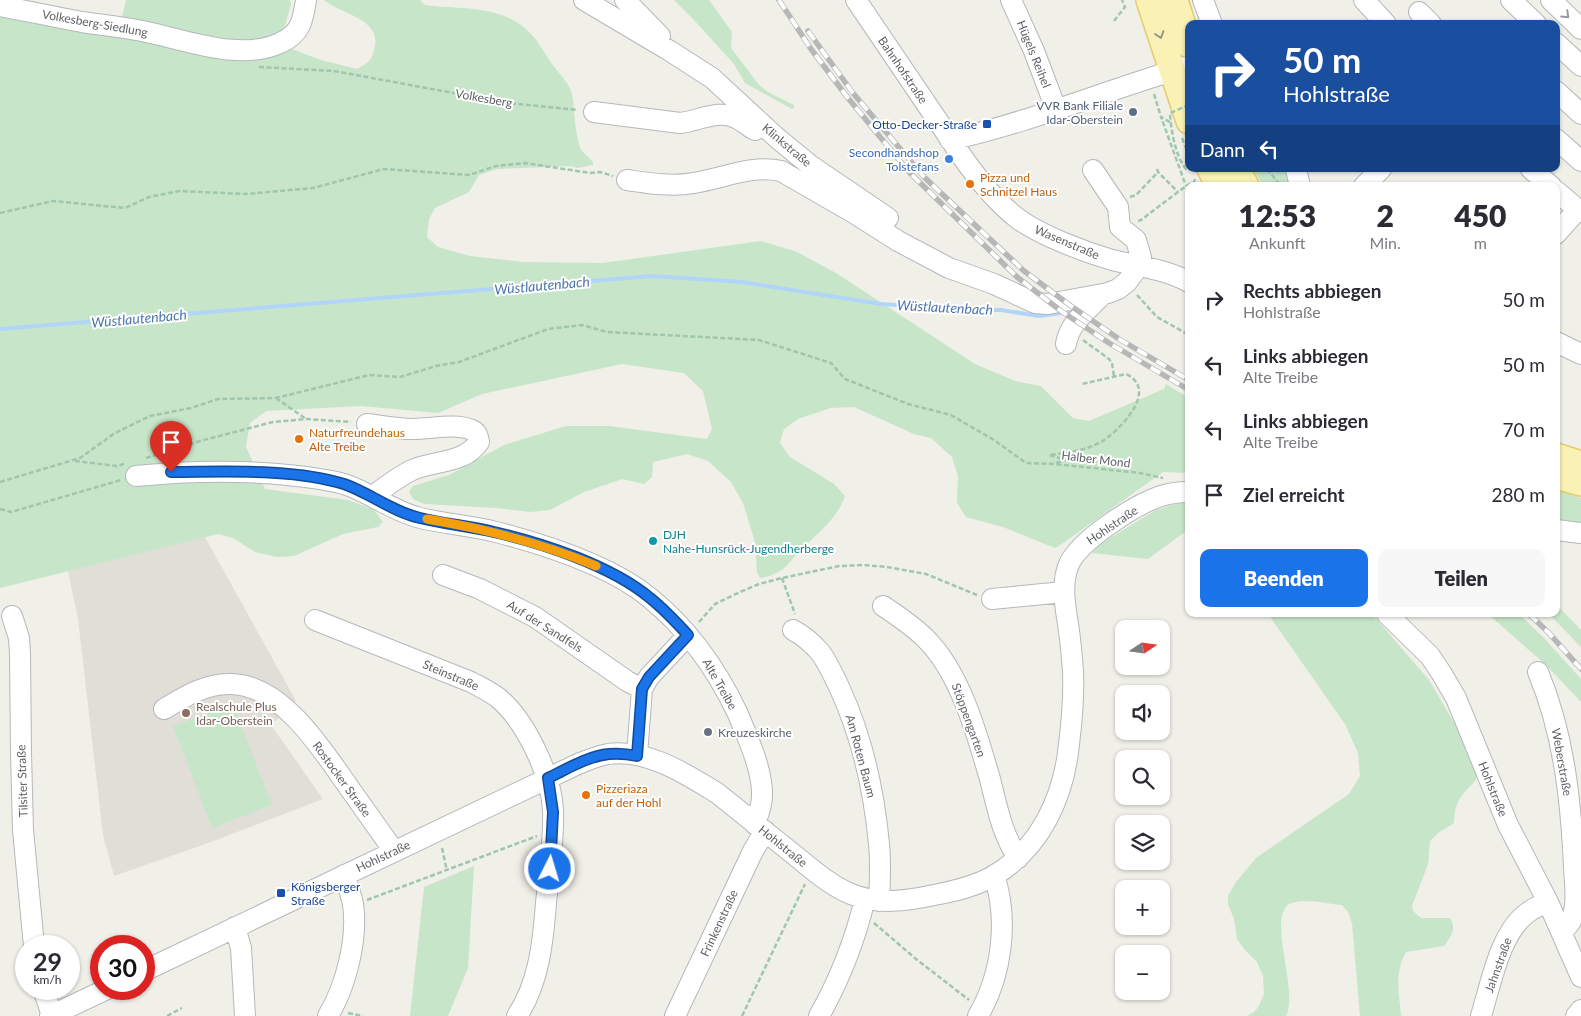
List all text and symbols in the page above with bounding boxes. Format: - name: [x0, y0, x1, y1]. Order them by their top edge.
- street label: Volkesberg-Siedlung: [41, 6, 149, 40]
- one-way arrow: [1560, 9, 1569, 18]
- street label: Hügels Reihel: [1014, 18, 1054, 90]
- one-way arrow: [1154, 31, 1164, 39]
- street label: Bahnhofstraße: [875, 34, 931, 106]
- text: 50 m: [1283, 38, 1361, 80]
- icon: right: [1200, 40, 1265, 105]
- text: Hohlstraße: [1283, 80, 1390, 107]
- street label: Volkesberg: [454, 86, 514, 110]
- place label: VVR Bank Filiale Idar-Oberstein: [1036, 98, 1123, 127]
- marker: VVR Bank Filiale Idar-Oberstein: [1127, 106, 1139, 118]
- place label: Otto-Decker-Straße: [872, 117, 977, 132]
- marker: Otto-Decker-Straße: [981, 118, 993, 130]
- street label: Klinkstraße: [759, 120, 815, 170]
- icon: left: [1255, 135, 1283, 163]
- text: Dann: [1200, 138, 1245, 161]
- place label: Secondhandshop Tolstefans: [849, 145, 939, 174]
- marker: Secondhandshop Tolstefans: [943, 153, 955, 165]
- place label: Pizza und Schnitzel Haus: [980, 170, 1057, 199]
- marker: Pizza und Schnitzel Haus: [964, 178, 976, 190]
- text: 12:53: [1238, 197, 1316, 233]
- text: 2: [1376, 197, 1394, 233]
- text: 450: [1454, 197, 1507, 233]
- street label: Wasenstraße: [1032, 222, 1102, 262]
- text: Ankunft: [1249, 233, 1306, 252]
- text: Min.: [1370, 233, 1401, 252]
- text: m: [1474, 233, 1487, 252]
- water label: Wüstlautenbach: [494, 272, 590, 298]
- text: Rechts abbiegen: [1243, 279, 1381, 302]
- icon: right: [1200, 286, 1228, 314]
- text: 50 m: [1502, 288, 1545, 311]
- water label: Wüstlautenbach: [897, 296, 993, 318]
- text: Hohlstraße: [1243, 302, 1321, 321]
- water label: Wüstlautenbach: [91, 305, 187, 331]
- text: Links abbiegen: [1243, 344, 1368, 367]
- icon: left: [1200, 351, 1228, 379]
- text: 50 m: [1502, 353, 1545, 376]
- text: Alte Treibe: [1243, 367, 1318, 386]
- text: Links abbiegen: [1243, 409, 1368, 432]
- icon: left: [1200, 416, 1228, 444]
- text: 70 m: [1502, 418, 1545, 441]
- pin: [150, 421, 192, 472]
- place label: Naturfreundehaus Alte Treibe: [309, 425, 405, 454]
- icon: arrive: [157, 428, 185, 456]
- text: Alte Treibe: [1243, 432, 1318, 451]
- marker: Naturfreundehaus Alte Treibe: [293, 433, 305, 445]
- street label: Halber Mond: [1061, 447, 1131, 471]
- icon: arrive: [1200, 481, 1228, 509]
- text: Ziel erreicht: [1243, 483, 1345, 506]
- text: 280 m: [1491, 483, 1545, 506]
- street label: Hohlstraße: [1084, 502, 1140, 548]
- place label: DJH Nahe-Hunsrück-Jugendherberge: [663, 527, 834, 556]
- marker: DJH Nahe-Hunsrück-Jugendherberge: [647, 535, 659, 547]
- button: Beenden: [1200, 549, 1368, 607]
- button: Teilen: [1378, 549, 1545, 607]
- street label: Auf der Sandfels: [504, 597, 586, 655]
- north arrow: [1115, 620, 1170, 675]
- map controls: [1115, 620, 1170, 1000]
- street label: Steinstraße: [421, 656, 481, 694]
- street label: Alte Treibe: [699, 656, 741, 712]
- street label: Stöppengarten: [949, 681, 989, 759]
- button: sound: [1115, 685, 1170, 740]
- place label: Realschule Plus Idar-Oberstein: [196, 699, 277, 728]
- marker: Realschule Plus Idar-Oberstein: [180, 707, 192, 719]
- street label: Am Roten Baum: [843, 713, 879, 799]
- place label: Kreuzeskirche: [718, 725, 792, 740]
- marker: Kreuzeskirche: [702, 726, 714, 738]
- street label: Weberstraße: [1549, 727, 1575, 797]
- street label: Rostocker Straße: [310, 738, 374, 820]
- street label: Tilsiter Straße: [13, 744, 31, 818]
- button: search: [1115, 750, 1170, 805]
- street label: Hohlstraße: [1475, 759, 1511, 819]
- place label: Pizzeriaza auf der Hohl: [596, 781, 661, 810]
- marker: Pizzeriaza auf der Hohl: [580, 789, 592, 801]
- button: layers: [1115, 815, 1170, 870]
- street label: Hohlstraße: [756, 822, 810, 870]
- street label: Hohlstraße: [353, 837, 413, 875]
- position arrow: [523, 842, 575, 894]
- place label: Königsberger Straße: [291, 879, 361, 908]
- button: +: [1115, 880, 1170, 935]
- marker: Königsberger Straße: [275, 887, 287, 899]
- street label: Frinkenstraße: [697, 887, 741, 959]
- speed limit sign: 30: [90, 935, 155, 1000]
- street label: Jahnstraße: [1481, 936, 1515, 994]
- button: −: [1115, 945, 1170, 1000]
- text: 29: [33, 946, 62, 976]
- text: km/h: [33, 972, 62, 987]

